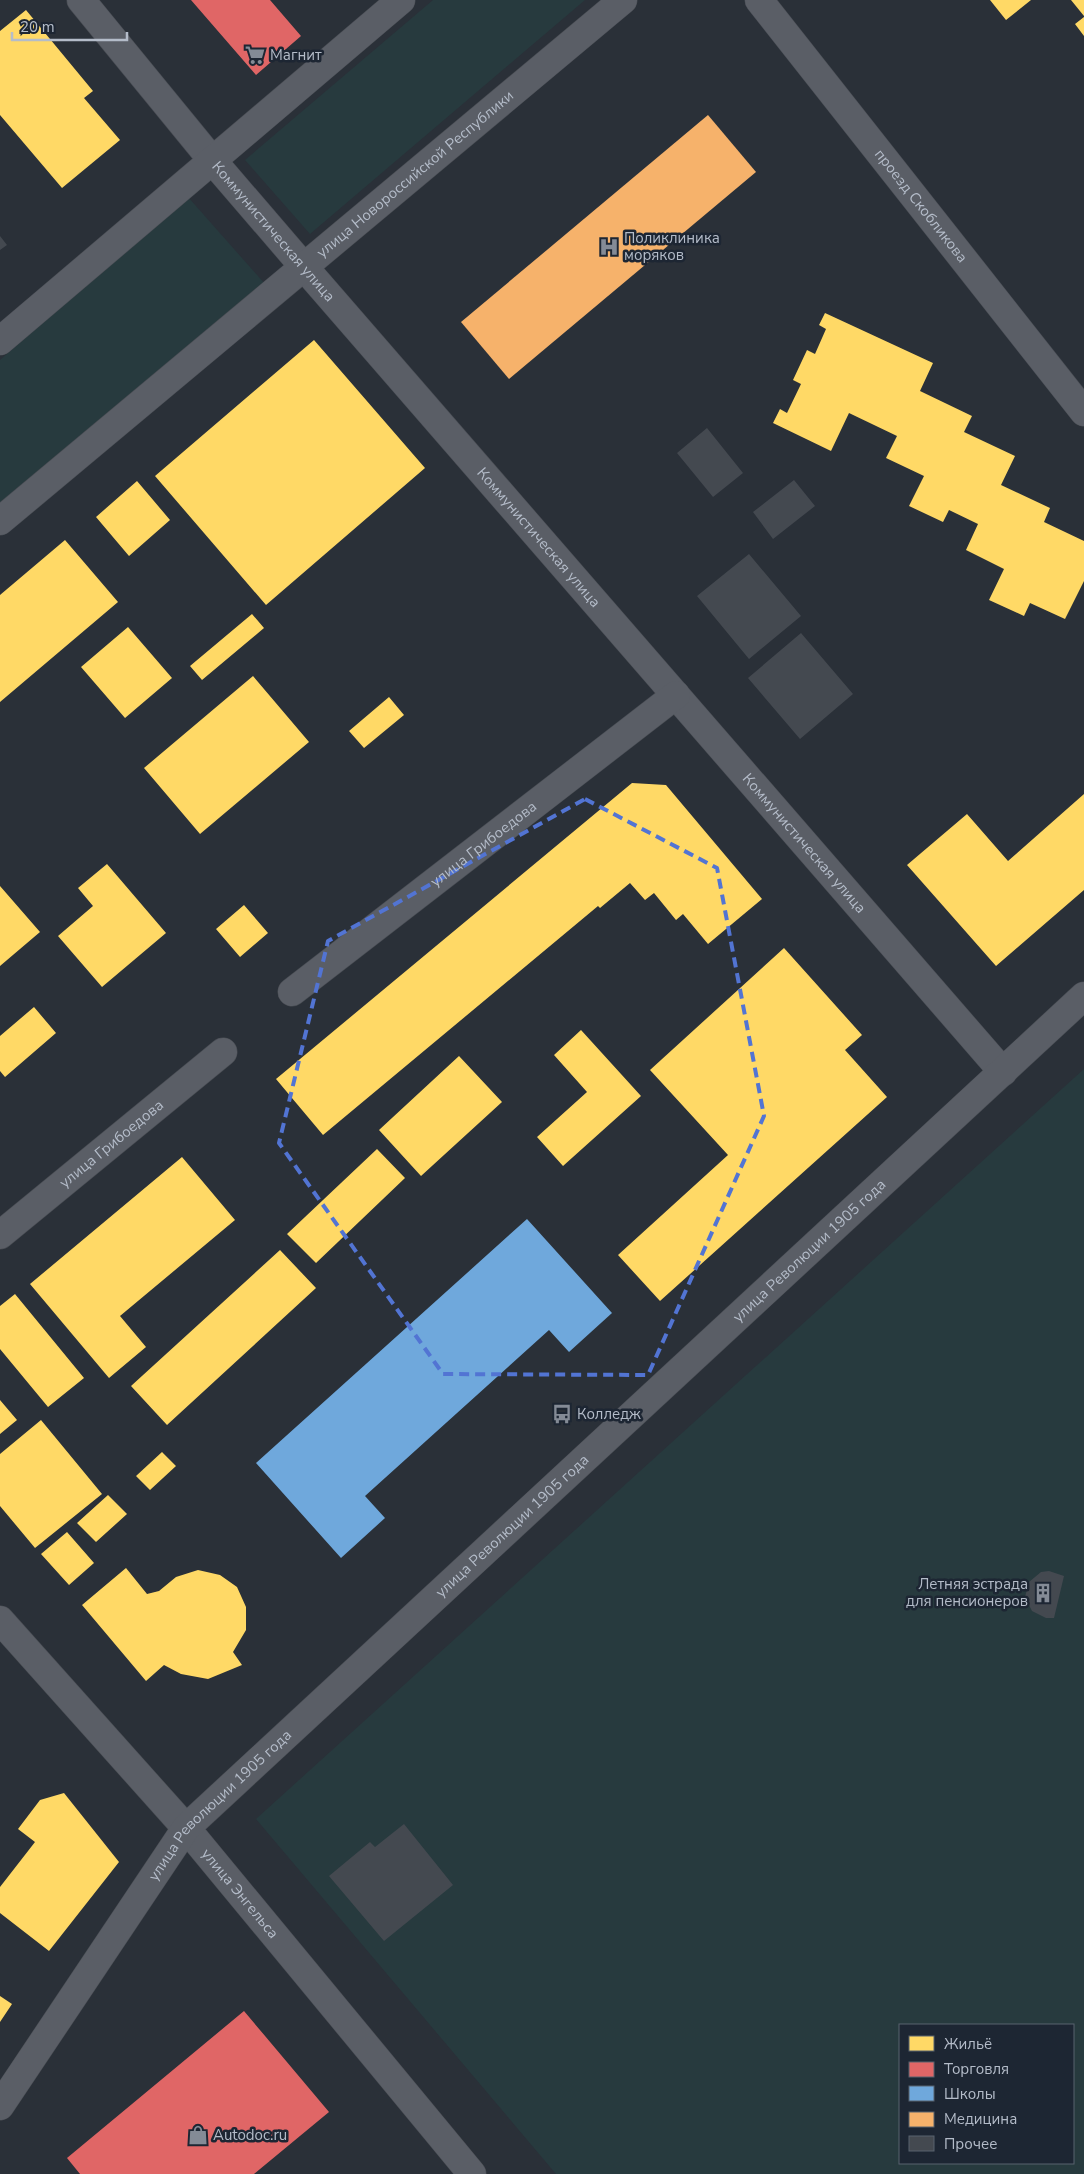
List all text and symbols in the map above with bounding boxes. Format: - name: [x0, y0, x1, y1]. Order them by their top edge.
- scale bar: [12, 10, 128, 42]
- text: 20 m: [20, 17, 55, 37]
- supermarket icon: Магнит: [244, 44, 266, 66]
- place label: Магнит: [270, 45, 322, 65]
- street label: улица Новороссийской Республики: [312, 86, 518, 262]
- street label: проезд Скобликова: [870, 145, 972, 267]
- street label: Коммунистическая улица: [207, 157, 340, 306]
- place label: Поликлиника моряков: [624, 228, 720, 265]
- hospital icon: Поликлиника моряков: [598, 236, 620, 258]
- street label: Коммунистическая улица: [472, 463, 605, 612]
- street label: Коммунистическая улица: [738, 769, 871, 917]
- street label: улица Грибоедова: [426, 797, 541, 891]
- street label: улица Грибоедова: [55, 1095, 168, 1192]
- street label: улица Революции 1905 года: [728, 1175, 890, 1327]
- bus stop icon: Колледж: [551, 1403, 573, 1425]
- place label: Колледж: [577, 1404, 641, 1424]
- street label: улица Революции 1905 года: [431, 1450, 593, 1602]
- place label: Летняя эстрада для пенсионеров: [906, 1574, 1028, 1611]
- building icon: Летняя эстрада для пенсионеров: [1032, 1582, 1054, 1604]
- street label: улица Революции 1905 года: [143, 1725, 296, 1885]
- street label: улица Энгельса: [197, 1844, 283, 1943]
- legend: [899, 2024, 1074, 2164]
- text: Жильё: [944, 2034, 992, 2054]
- text: Торговля: [944, 2059, 1009, 2079]
- text: Школы: [944, 2084, 996, 2104]
- text: Медицина: [944, 2109, 1017, 2129]
- shop icon: Autodoc.ru: [187, 2124, 209, 2146]
- place label: Autodoc.ru: [213, 2125, 287, 2145]
- text: Прочее: [944, 2134, 997, 2154]

